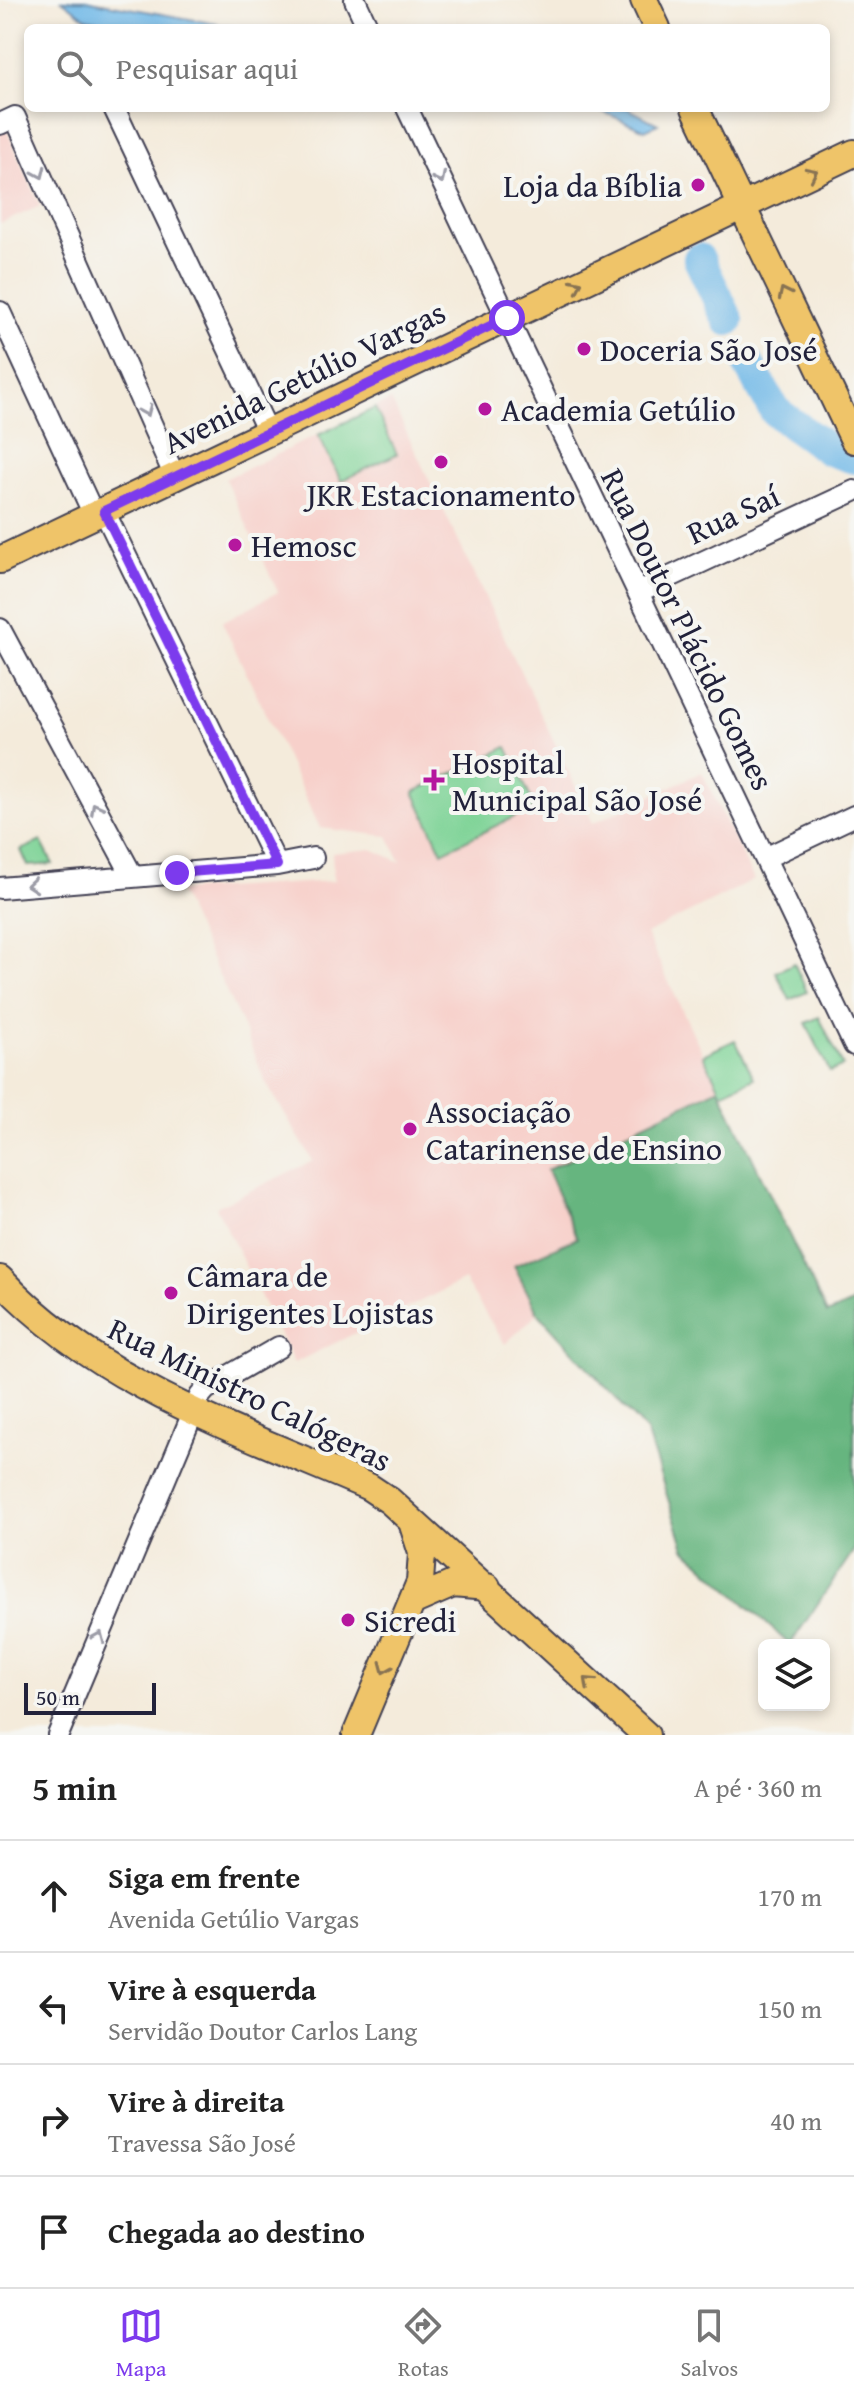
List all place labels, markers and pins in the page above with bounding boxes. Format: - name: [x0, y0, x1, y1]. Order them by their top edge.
- place label: Loja da Bíblia: [503, 162, 682, 209]
- marker: Loja da Bíblia: [689, 176, 707, 194]
- place label: Doceria São José: [600, 326, 818, 373]
- marker: Doceria São José: [575, 340, 593, 358]
- place label: Academia Getúlio: [501, 386, 736, 433]
- marker: Academia Getúlio: [476, 400, 494, 418]
- marker: JKR Estacionamento: [432, 453, 450, 471]
- place label: JKR Estacionamento: [302, 471, 576, 518]
- place label: Hemosc: [251, 522, 357, 569]
- marker: Hemosc: [226, 536, 244, 554]
- place label: Hospital Municipal São José: [452, 739, 702, 823]
- marker: Hospital Municipal São José: [423, 769, 445, 791]
- place label: Associação Catarinense de Ensino: [426, 1088, 722, 1172]
- marker: Associação Catarinense de Ensino: [401, 1120, 419, 1138]
- place label: Câmara de Dirigentes Lojistas: [187, 1252, 434, 1336]
- marker: Câmara de Dirigentes Lojistas: [162, 1284, 180, 1302]
- place label: Sicredi: [364, 1597, 457, 1644]
- marker: Sicredi: [339, 1611, 357, 1629]

